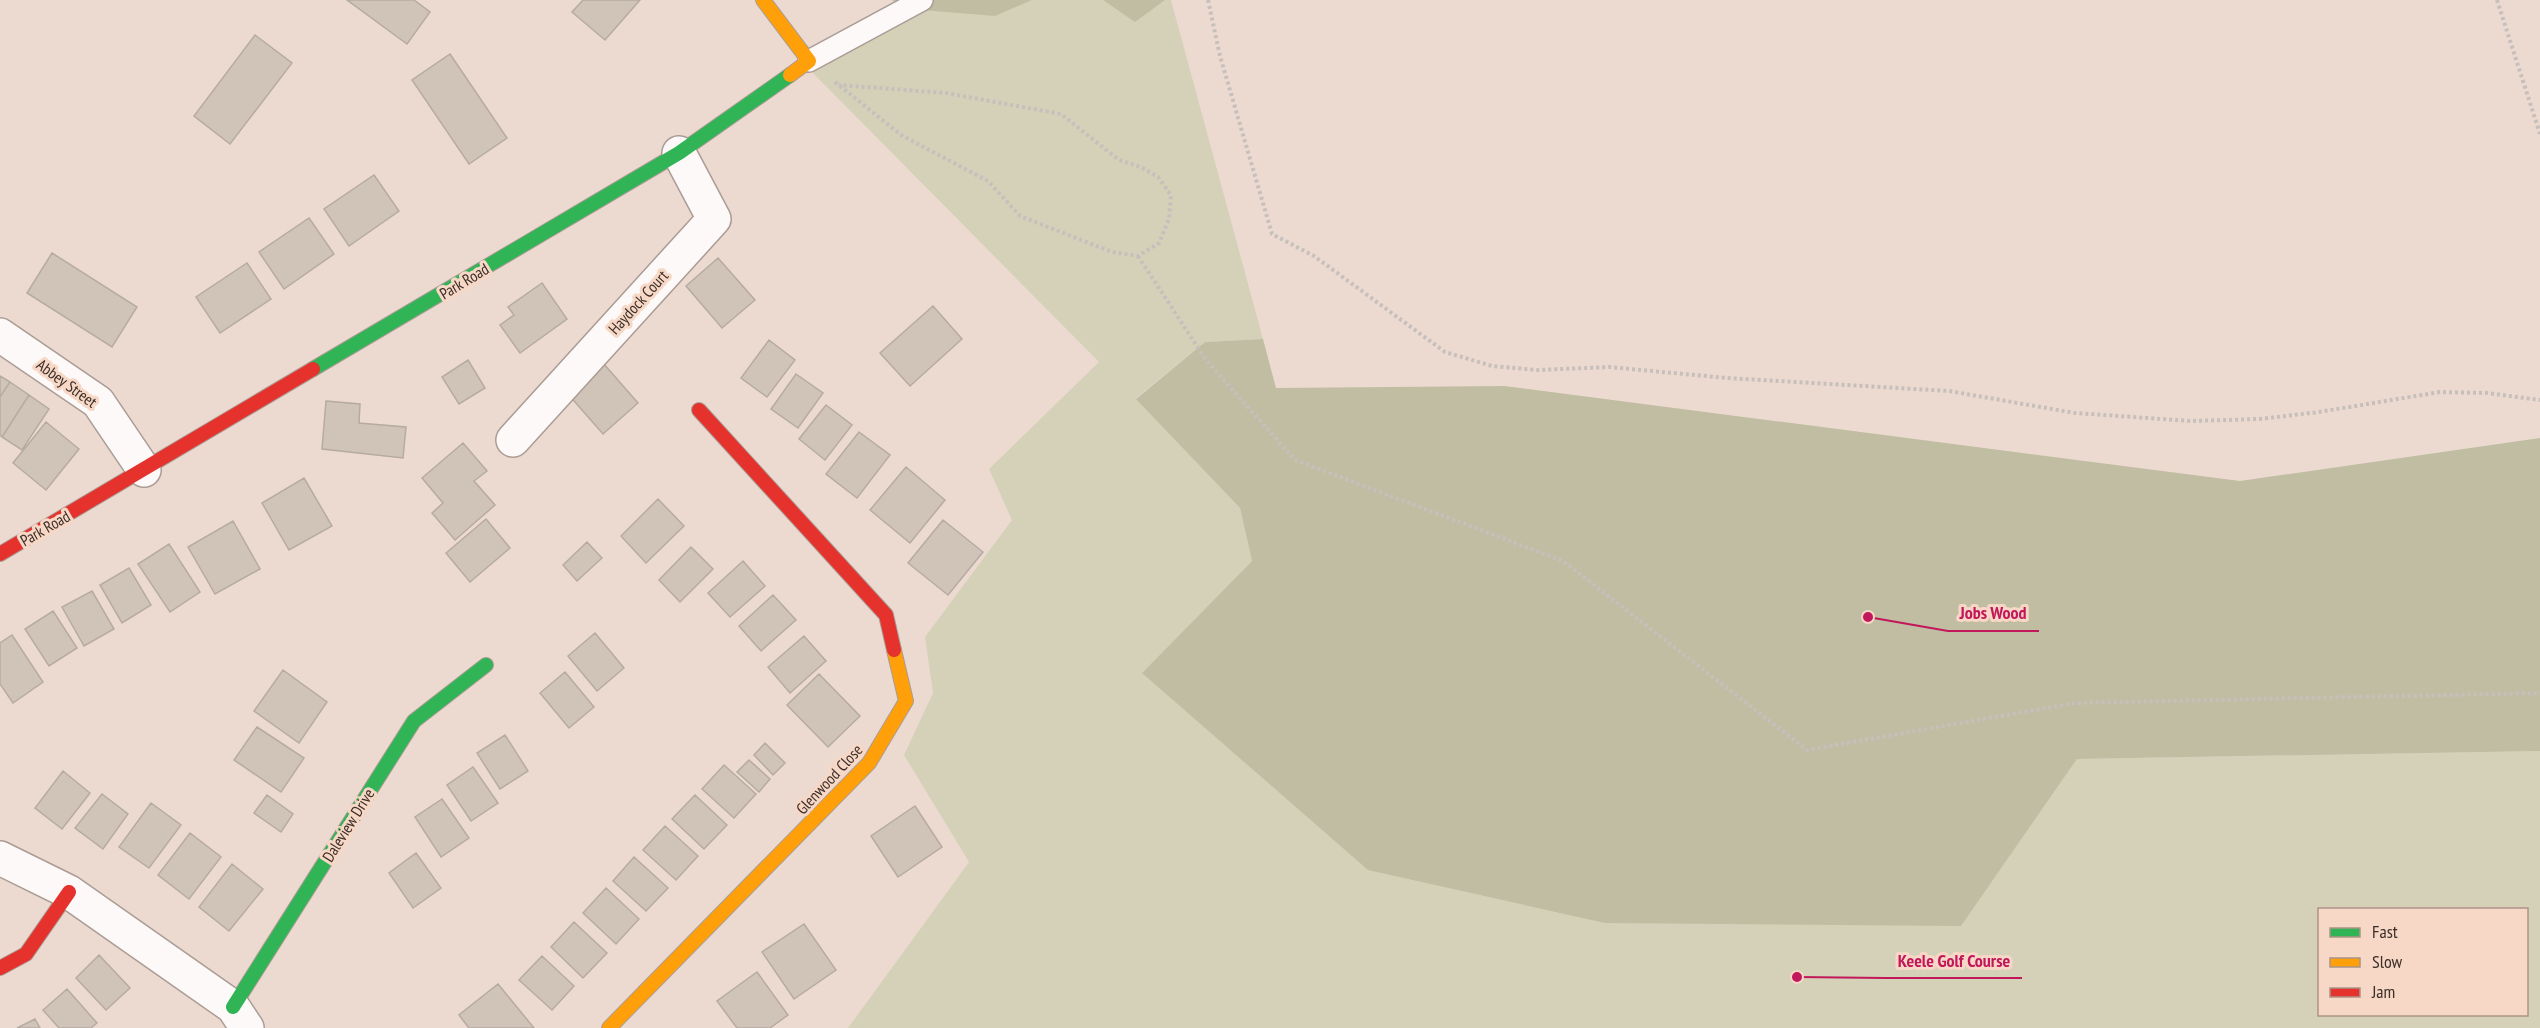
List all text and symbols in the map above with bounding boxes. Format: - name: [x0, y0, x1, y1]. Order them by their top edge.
- street label: Park Road: [436, 258, 492, 304]
- street label: Haydock Court: [604, 265, 672, 338]
- street label: Abbey Street: [33, 354, 102, 412]
- street label: Park Road: [17, 506, 73, 550]
- callout: Jobs Wood: [1948, 595, 2039, 631]
- text: Jobs Wood: [1959, 601, 2026, 624]
- street label: Glenwood Close: [791, 740, 867, 818]
- street label: Daleview Drive: [318, 785, 378, 865]
- legend: [2318, 908, 2528, 1016]
- text: Fast: [2372, 920, 2398, 943]
- callout: Keele Golf Course: [1885, 942, 2022, 978]
- text: Keele Golf Course: [1898, 949, 2010, 972]
- text: Slow: [2372, 950, 2403, 973]
- text: Jam: [2371, 980, 2395, 1003]

